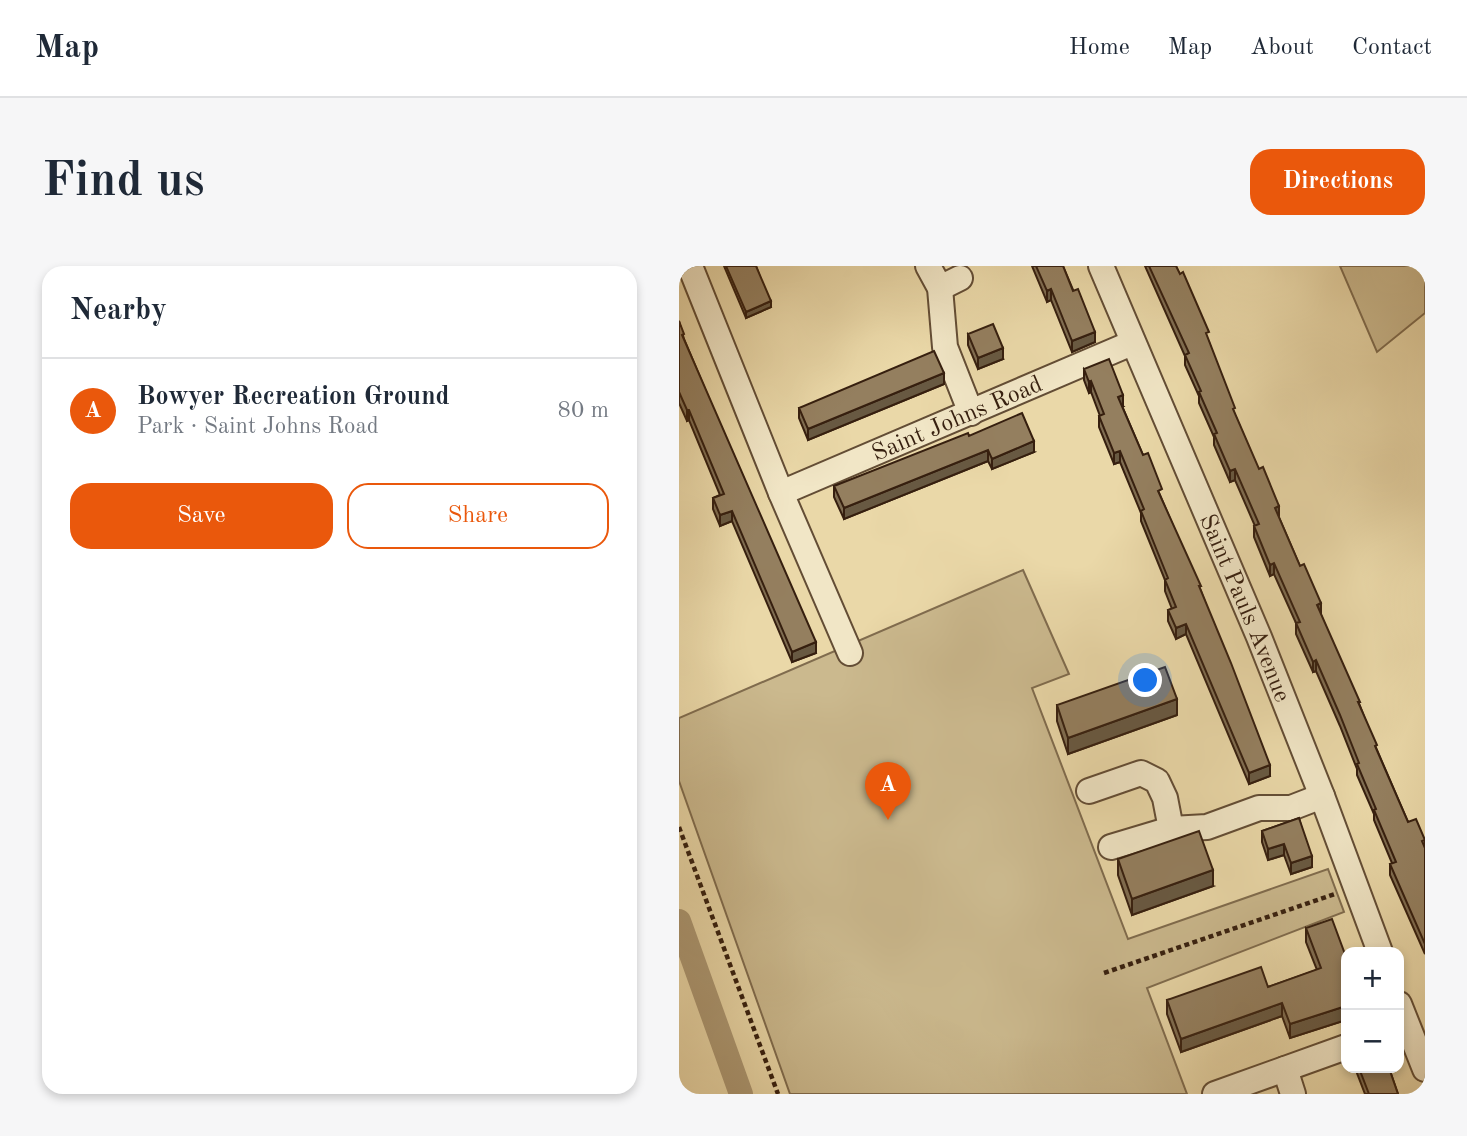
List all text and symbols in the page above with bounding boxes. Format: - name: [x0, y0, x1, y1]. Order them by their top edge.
- text: Map: [35, 32, 99, 65]
- text: Home: [1069, 36, 1130, 60]
- text: Map: [1168, 36, 1212, 60]
- text: About: [1250, 36, 1314, 60]
- text: Contact: [1352, 36, 1432, 60]
- button: Directions: [1250, 149, 1425, 215]
- text: Find us: [42, 158, 205, 207]
- text: Nearby: [70, 296, 167, 326]
- street label: Saint Johns Road: [869, 373, 1046, 467]
- text: Bowyer Recreation Ground: [137, 384, 450, 410]
- text: A: [84, 399, 102, 422]
- text: 80 m: [558, 399, 609, 422]
- text: Park · Saint Johns Road: [137, 415, 379, 438]
- button: Save: [70, 483, 333, 549]
- button: Share: [347, 483, 609, 549]
- street label: Saint Pauls Avenue: [1194, 511, 1293, 706]
- your location: [1128, 663, 1162, 697]
- pin: A: [865, 762, 911, 820]
- map controls: [1341, 947, 1404, 1073]
- button: +: [1341, 947, 1404, 1010]
- button: −: [1341, 1010, 1404, 1073]

